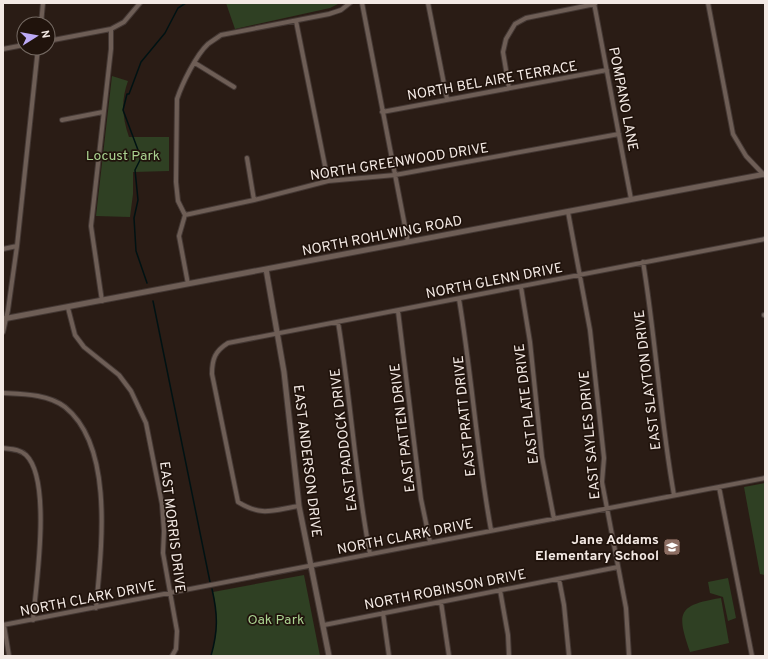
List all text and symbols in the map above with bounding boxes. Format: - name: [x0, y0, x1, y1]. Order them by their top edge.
- north arrow: [16, 16, 56, 56]
- text: N: [37, 29, 52, 39]
- street label: POMPANO LANE: [604, 46, 641, 153]
- street label: NORTH BEL AIRE TERRACE: [406, 58, 579, 105]
- street label: NORTH GREENWOOD DRIVE: [309, 140, 490, 185]
- park label: Locust Park: [86, 148, 160, 165]
- street label: NORTH ROHLWING ROAD: [301, 213, 464, 260]
- street label: NORTH GLENN DRIVE: [424, 260, 564, 303]
- street label: EAST SLAYTON DRIVE: [631, 309, 666, 451]
- street label: EAST PLATE DRIVE: [512, 343, 543, 465]
- street label: EAST PRATT DRIVE: [451, 355, 480, 477]
- street label: EAST PATTEN DRIVE: [387, 362, 420, 493]
- street label: EAST PADDOCK DRIVE: [327, 367, 362, 512]
- street label: EAST SAYLES DRIVE: [576, 370, 605, 500]
- street label: EAST ANDERSON DRIVE: [289, 384, 324, 539]
- street label: EAST MORRIS DRIVE: [155, 461, 188, 594]
- street label: NORTH CLARK DRIVE: [336, 516, 475, 559]
- place label: Jane Addams Elementary School: [535, 532, 659, 565]
- school or university icon: Jane Addams Elementary School: [662, 537, 682, 557]
- street label: NORTH ROBINSON DRIVE: [363, 566, 528, 614]
- street label: NORTH CLARK DRIVE: [19, 578, 158, 621]
- park label: Oak Park: [248, 612, 304, 629]

